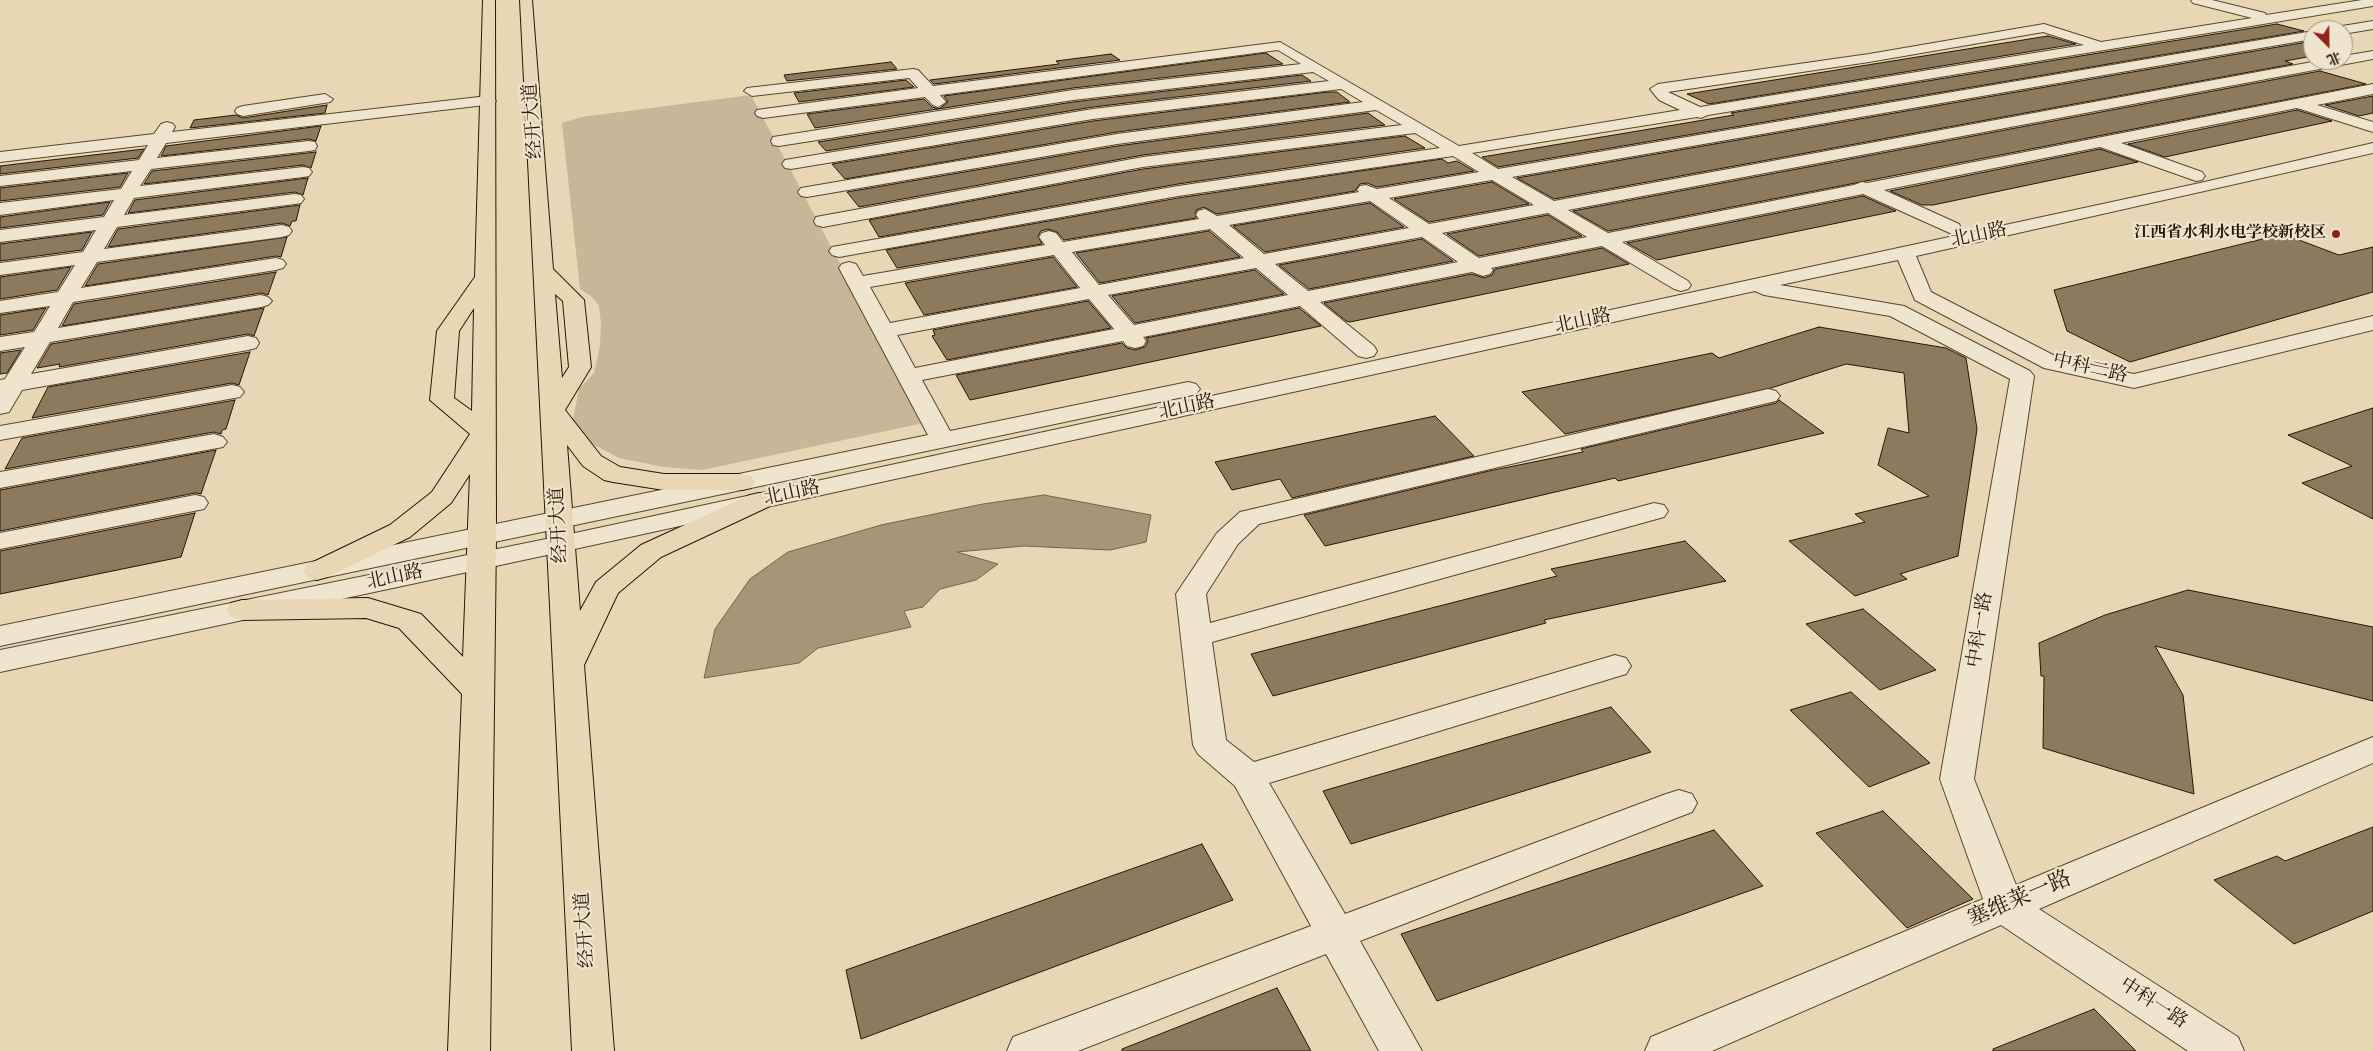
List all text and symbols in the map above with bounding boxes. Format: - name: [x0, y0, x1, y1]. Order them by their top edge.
- north arrow: [2303, 20, 2353, 70]
- text: 北: [2324, 48, 2343, 69]
- street label: 经开大道: [520, 82, 548, 160]
- street label: 北山路: [1949, 219, 2009, 253]
- place label: 江西省水利水电学校新校区: [2134, 224, 2326, 244]
- marker: 江西省水利水电学校新校区: [2330, 228, 2342, 240]
- street label: 北山路: [1553, 305, 1613, 339]
- street label: 中科二路: [2050, 349, 2130, 389]
- street label: 北山路: [1157, 391, 1217, 425]
- street label: 北山路: [762, 477, 822, 511]
- street label: 经开大道: [547, 486, 573, 564]
- street label: 北山路: [365, 561, 425, 595]
- street label: 中科一路: [1964, 591, 1998, 669]
- street label: 塞维莱一路: [1964, 866, 2076, 934]
- street label: 经开大道: [572, 891, 600, 969]
- street label: 中科一路: [2115, 974, 2191, 1034]

